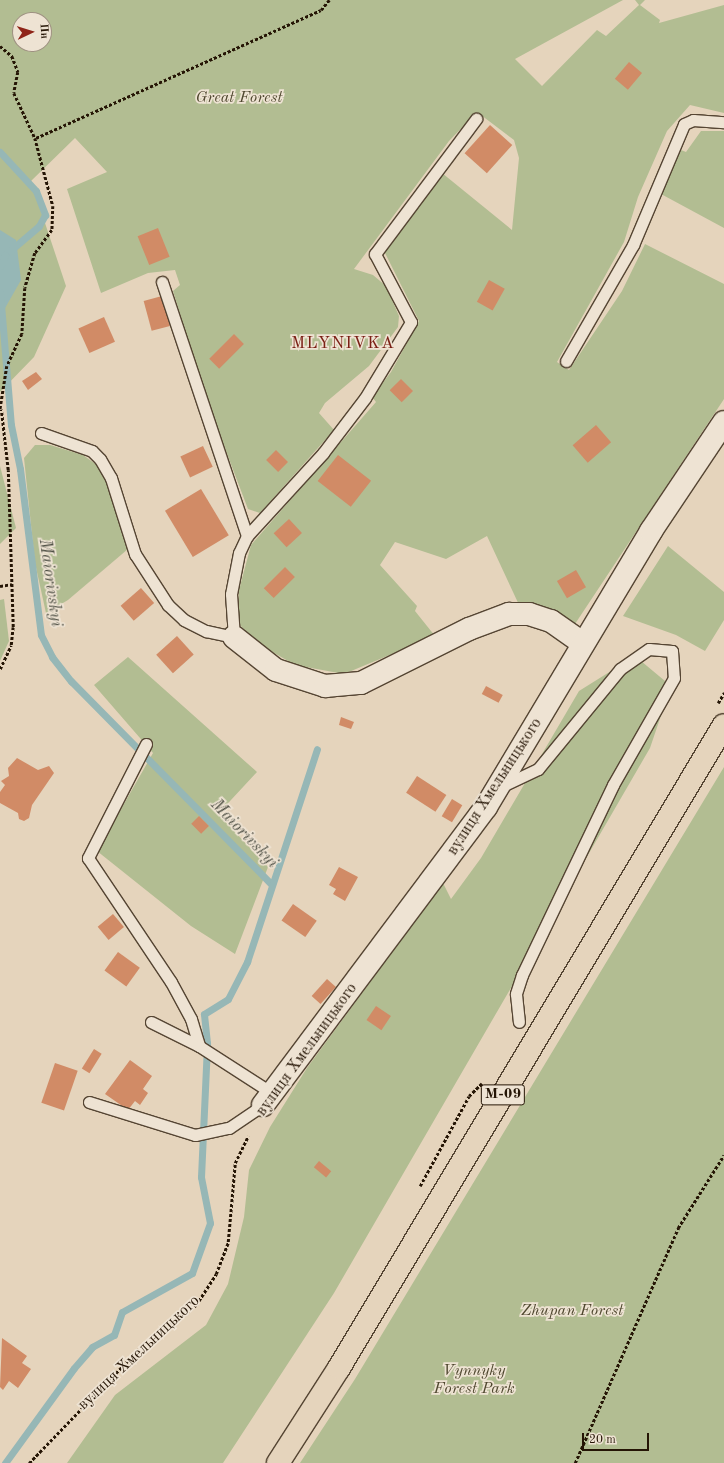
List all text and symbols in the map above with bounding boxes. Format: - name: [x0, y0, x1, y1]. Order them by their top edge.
- north arrow: [12, 12, 52, 52]
- text: Пн: [37, 23, 49, 39]
- park label: Great Forest: [195, 88, 283, 108]
- district label: MLYNIVKA: [291, 334, 395, 354]
- water label: Maiorivskyi: [34, 538, 66, 628]
- street label: вулиця Хмельницького: [443, 715, 547, 859]
- water label: Maiorivskyi: [206, 795, 282, 873]
- street label: вулиця Хмельницького: [252, 980, 362, 1120]
- road number: М-09: [480, 1082, 526, 1108]
- street label: вулиця Хмельницького: [74, 1292, 204, 1414]
- park label: Zhupan Forest: [521, 1301, 623, 1321]
- park label: Vynnyky Forest Park: [433, 1361, 515, 1399]
- scale bar: [584, 1425, 651, 1451]
- text: 20 m: [589, 1434, 616, 1446]

